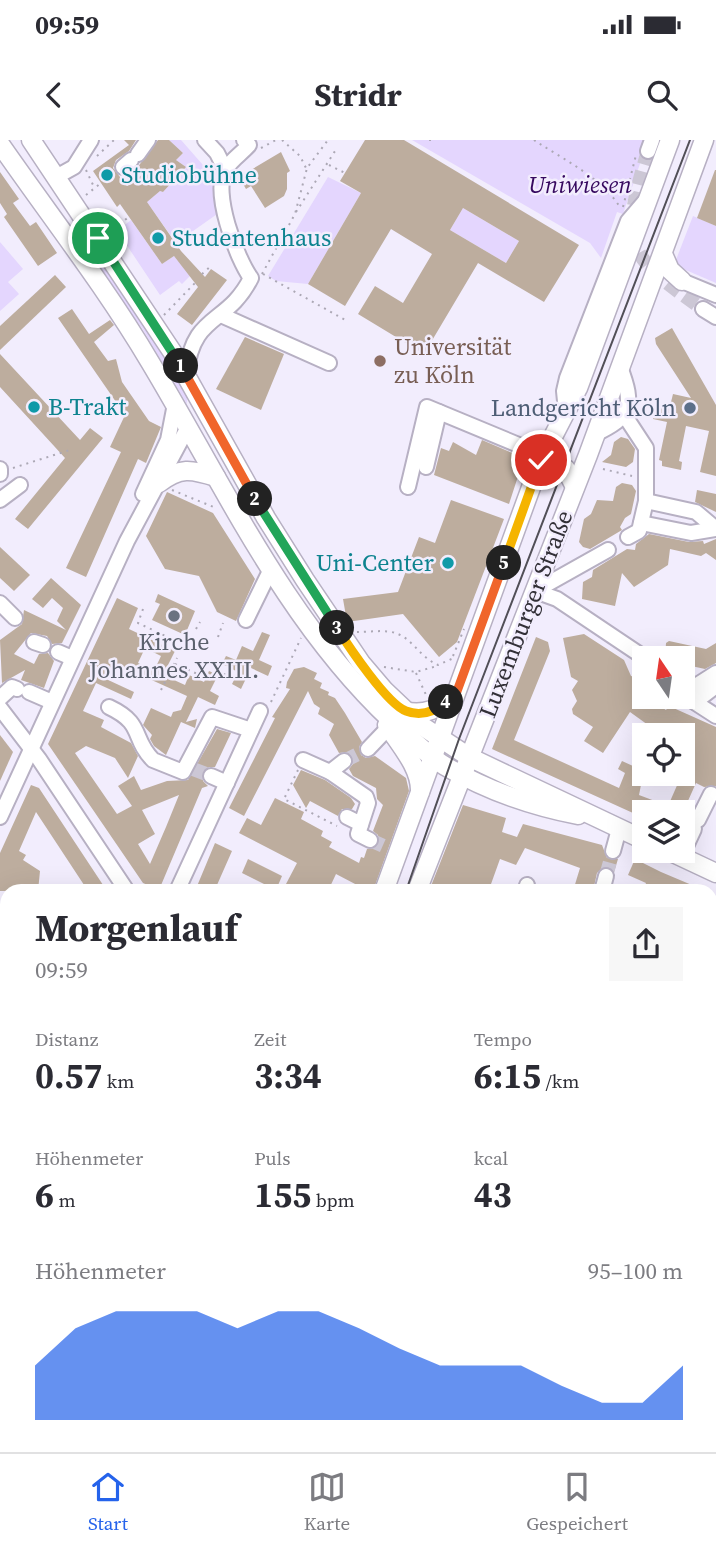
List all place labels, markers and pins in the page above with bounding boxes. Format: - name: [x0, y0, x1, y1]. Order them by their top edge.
- place label: Studiobühne: [121, 158, 257, 191]
- marker: Studiobühne: [99, 167, 115, 183]
- pin: [68, 208, 128, 268]
- place label: Studentenhaus: [172, 221, 332, 254]
- marker: Studentenhaus: [150, 230, 166, 246]
- place label: Universität zu Köln: [394, 330, 511, 391]
- pin: 1: [164, 348, 198, 384]
- marker: Universität zu Köln: [372, 353, 388, 369]
- place label: B-Trakt: [48, 390, 127, 423]
- place label: Landgericht Köln: [491, 391, 676, 424]
- marker: B-Trakt: [26, 399, 42, 415]
- marker: Landgericht Köln: [682, 400, 698, 416]
- pin: [511, 430, 571, 490]
- pin: 2: [238, 482, 272, 516]
- place label: Uni-Center: [316, 546, 434, 579]
- pin: 5: [486, 546, 522, 580]
- marker: Uni-Center: [440, 555, 456, 571]
- marker: Kirche Johannes XXIII.: [166, 608, 182, 624]
- pin: 3: [320, 610, 354, 645]
- place label: Kirche Johannes XXIII.: [88, 625, 259, 686]
- pin: 4: [428, 684, 464, 720]

